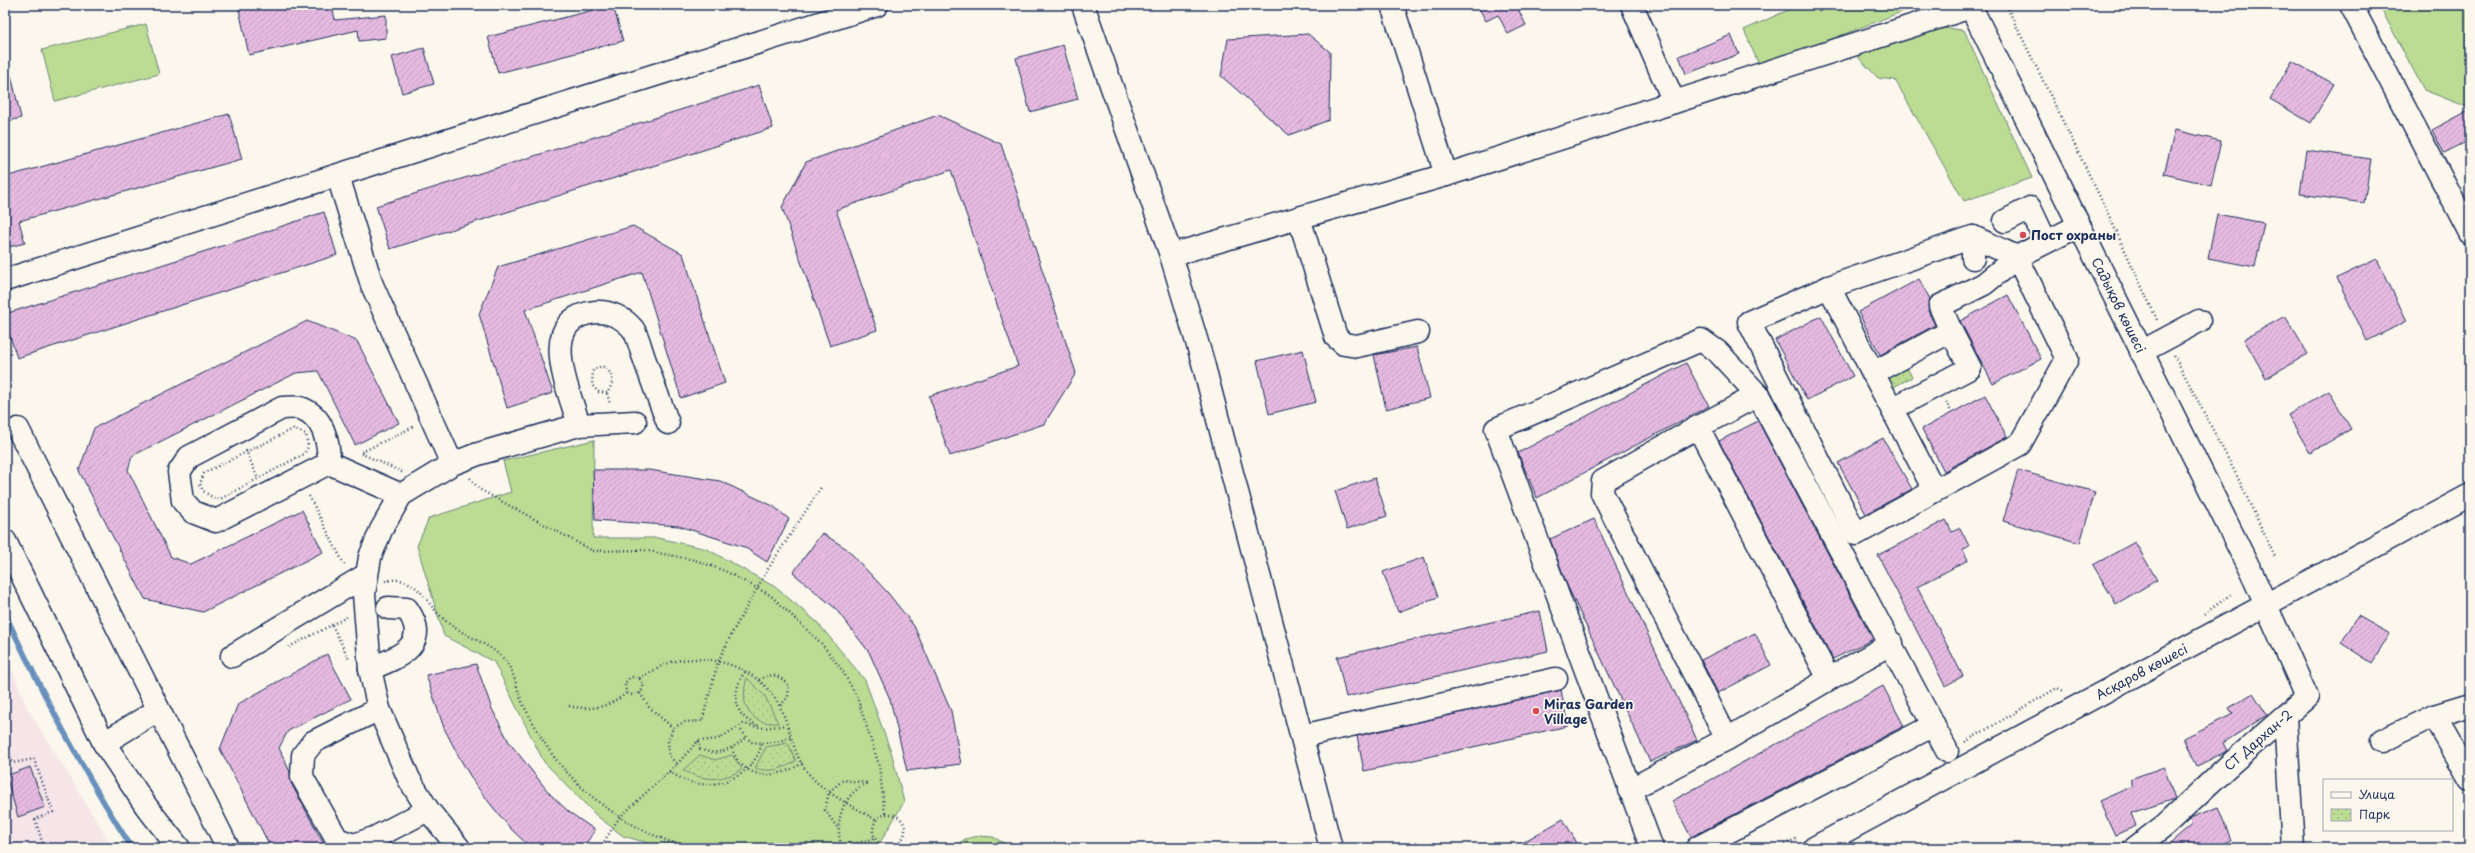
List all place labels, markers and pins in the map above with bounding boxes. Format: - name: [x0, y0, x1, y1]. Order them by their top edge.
- place label: Пост охраны: [2031, 225, 2116, 244]
- marker: Пост охраны: [2018, 230, 2028, 240]
- place label: Miras Garden Village: [1544, 694, 1633, 728]
- marker: Miras Garden Village: [1531, 706, 1541, 716]

